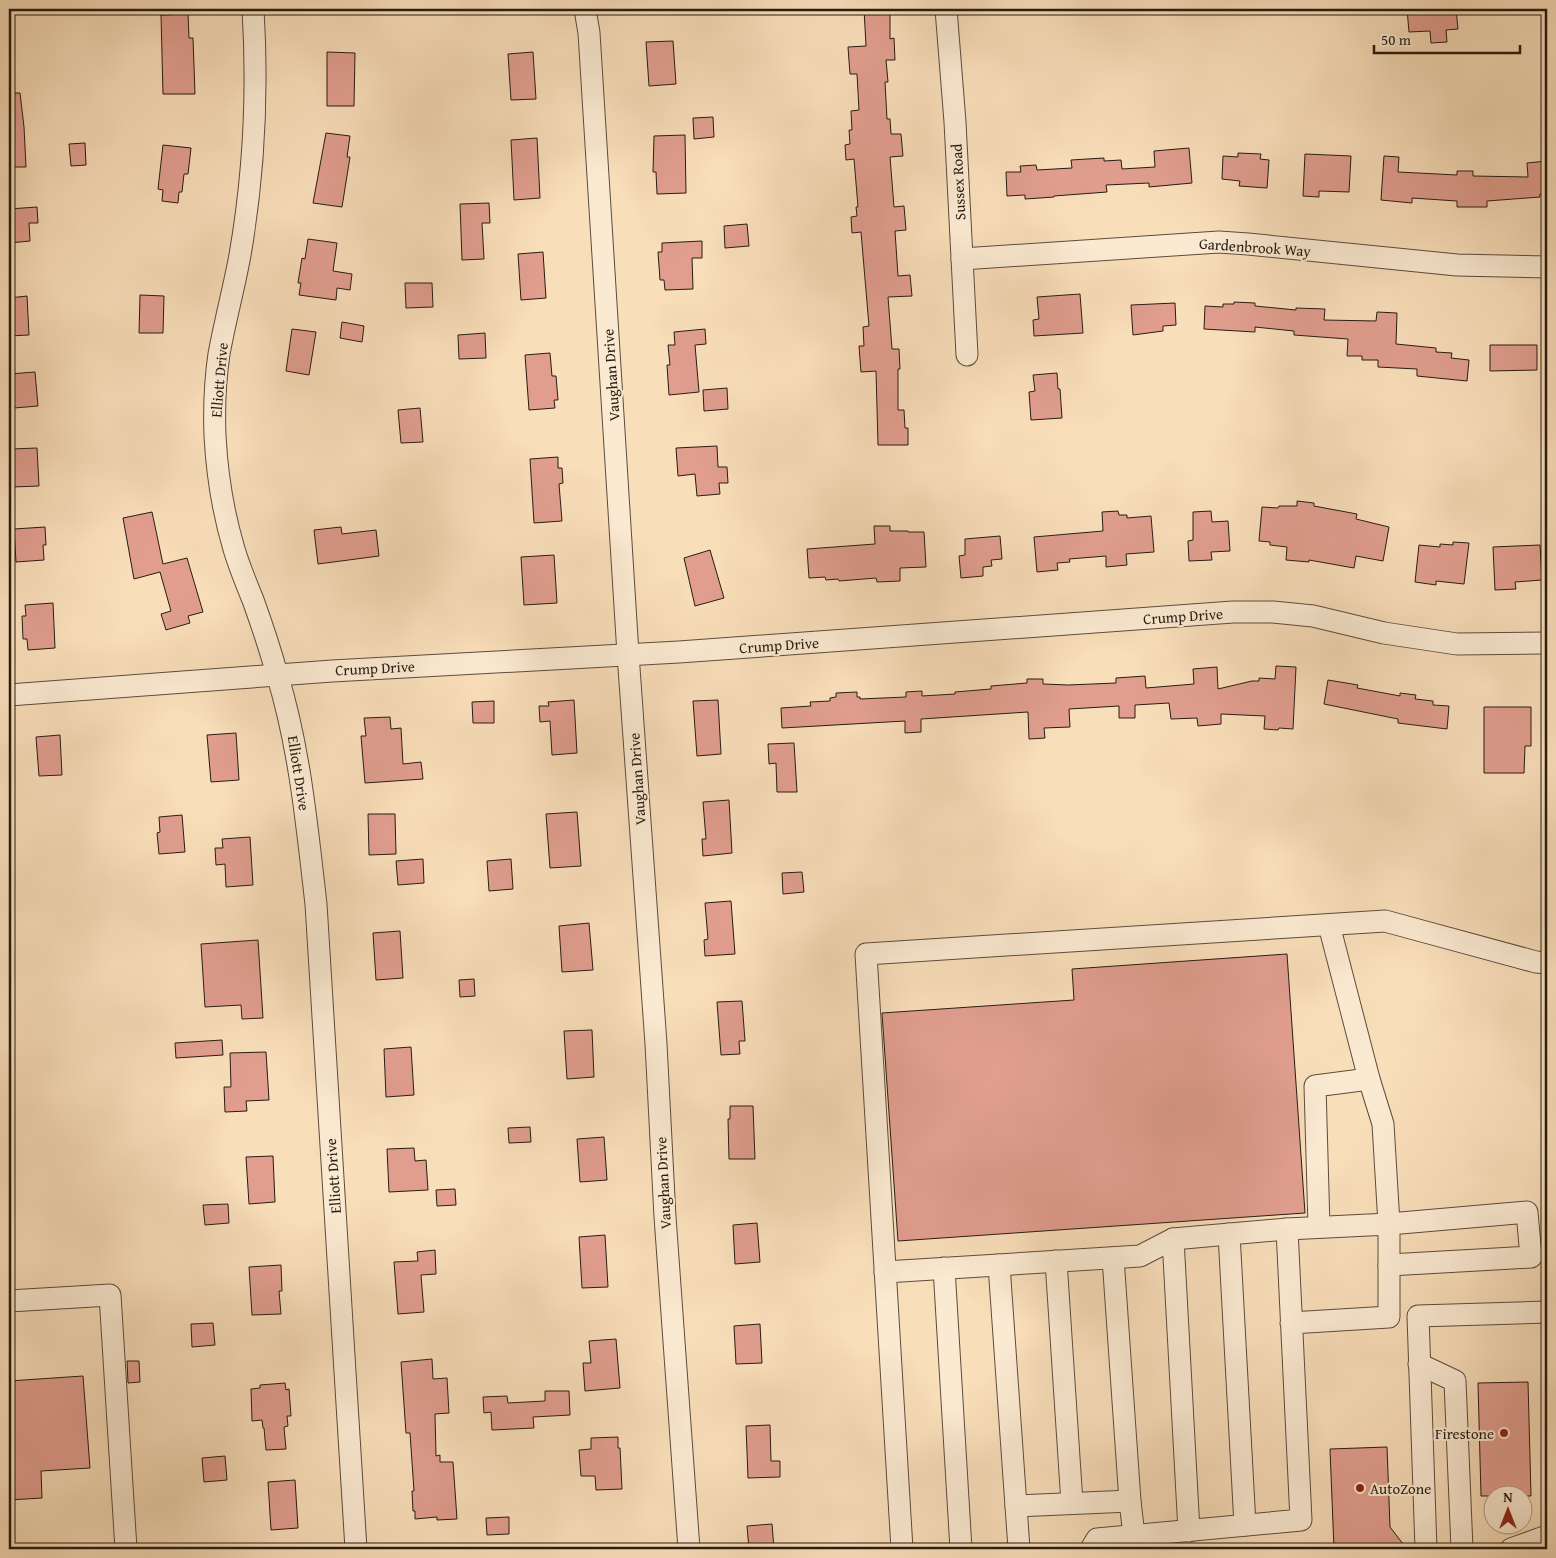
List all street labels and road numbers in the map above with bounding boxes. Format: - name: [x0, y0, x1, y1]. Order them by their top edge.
- street label: Sussex Road: [946, 143, 970, 221]
- street label: Gardenbrook Way: [1198, 233, 1312, 261]
- street label: Vaughan Drive: [597, 328, 625, 422]
- street label: Elliott Drive: [205, 342, 233, 418]
- street label: Crump Drive: [1142, 603, 1224, 629]
- street label: Crump Drive: [738, 632, 820, 658]
- street label: Crump Drive: [335, 655, 415, 681]
- street label: Vaughan Drive: [623, 732, 651, 826]
- street label: Elliott Drive: [283, 734, 315, 812]
- street label: Vaughan Drive: [650, 1136, 676, 1230]
- street label: Elliott Drive: [320, 1138, 346, 1214]

